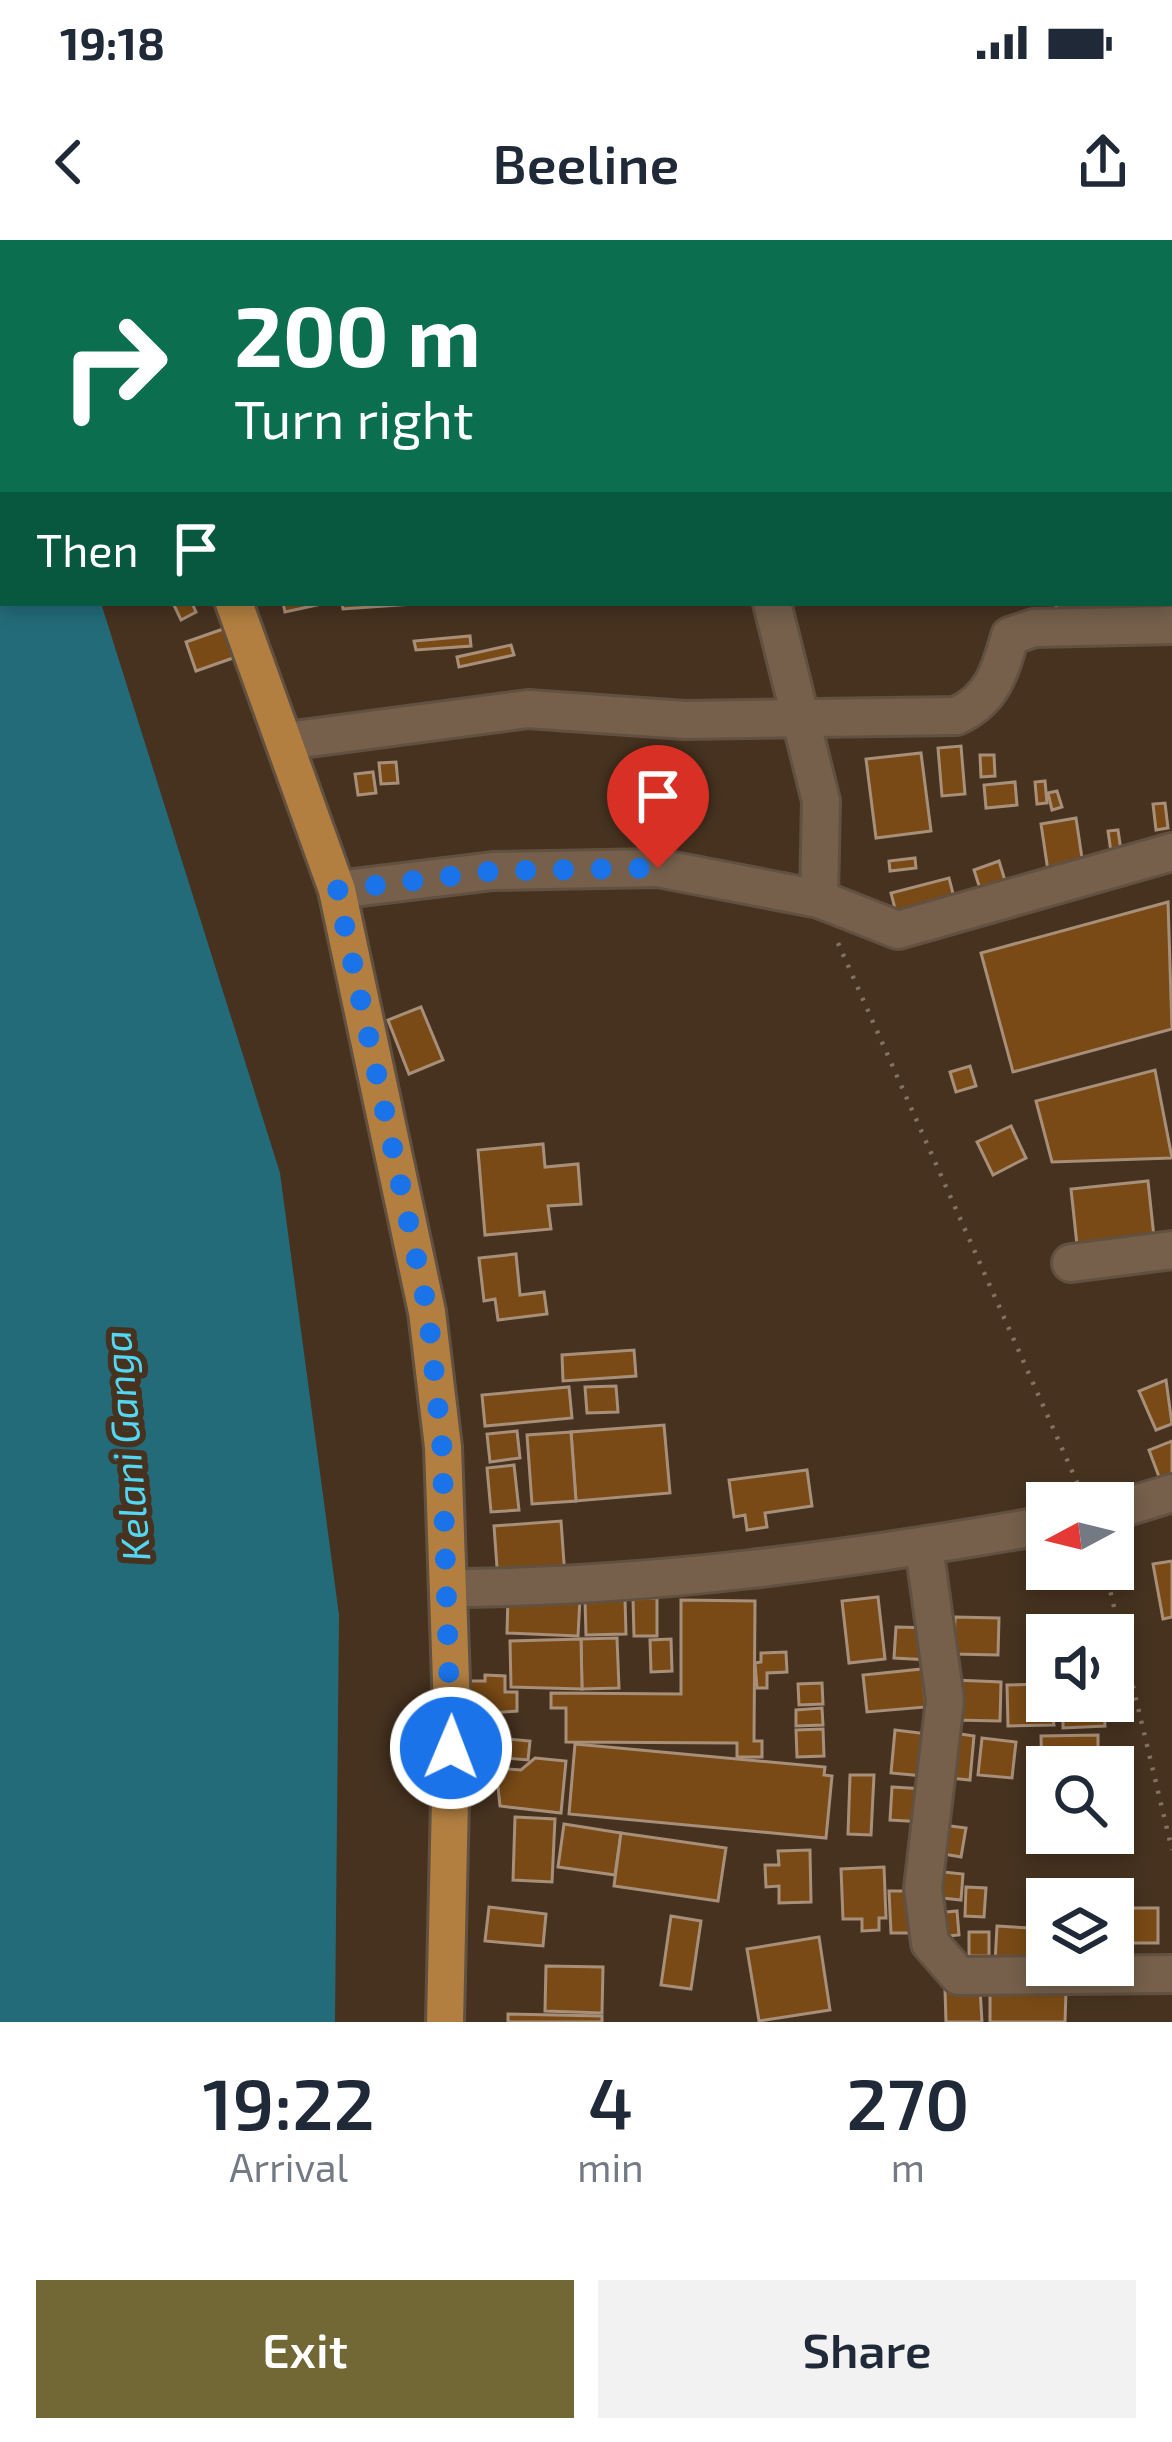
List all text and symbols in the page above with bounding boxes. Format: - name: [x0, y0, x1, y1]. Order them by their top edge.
- text: 19:18: [60, 15, 165, 69]
- icon: back: [36, 129, 102, 195]
- icon: share: [1070, 129, 1136, 195]
- text: Beeline: [493, 130, 679, 195]
- text: 200 m: [234, 283, 481, 384]
- icon: right: [36, 288, 192, 444]
- text: Turn right: [234, 385, 474, 450]
- icon: arrive: [163, 516, 229, 582]
- text: Then: [36, 522, 139, 576]
- pin: [607, 745, 709, 868]
- icon: arrive: [625, 763, 691, 829]
- water label: Kelani Ganga: [91, 1328, 159, 1564]
- north arrow: [1026, 1482, 1134, 1590]
- map controls: [1026, 1482, 1134, 1986]
- button: sound: [1026, 1614, 1134, 1722]
- position arrow: [388, 1685, 514, 1811]
- button: search: [1026, 1746, 1134, 1854]
- button: layers: [1026, 1878, 1134, 1986]
- text: 19:22: [202, 2058, 375, 2144]
- text: 4: [588, 2058, 633, 2144]
- text: 270: [846, 2058, 970, 2144]
- text: Arrival: [229, 2143, 348, 2190]
- text: min: [577, 2143, 644, 2190]
- text: m: [891, 2143, 925, 2190]
- button: Exit: [36, 2280, 574, 2418]
- button: Share: [598, 2280, 1136, 2418]

